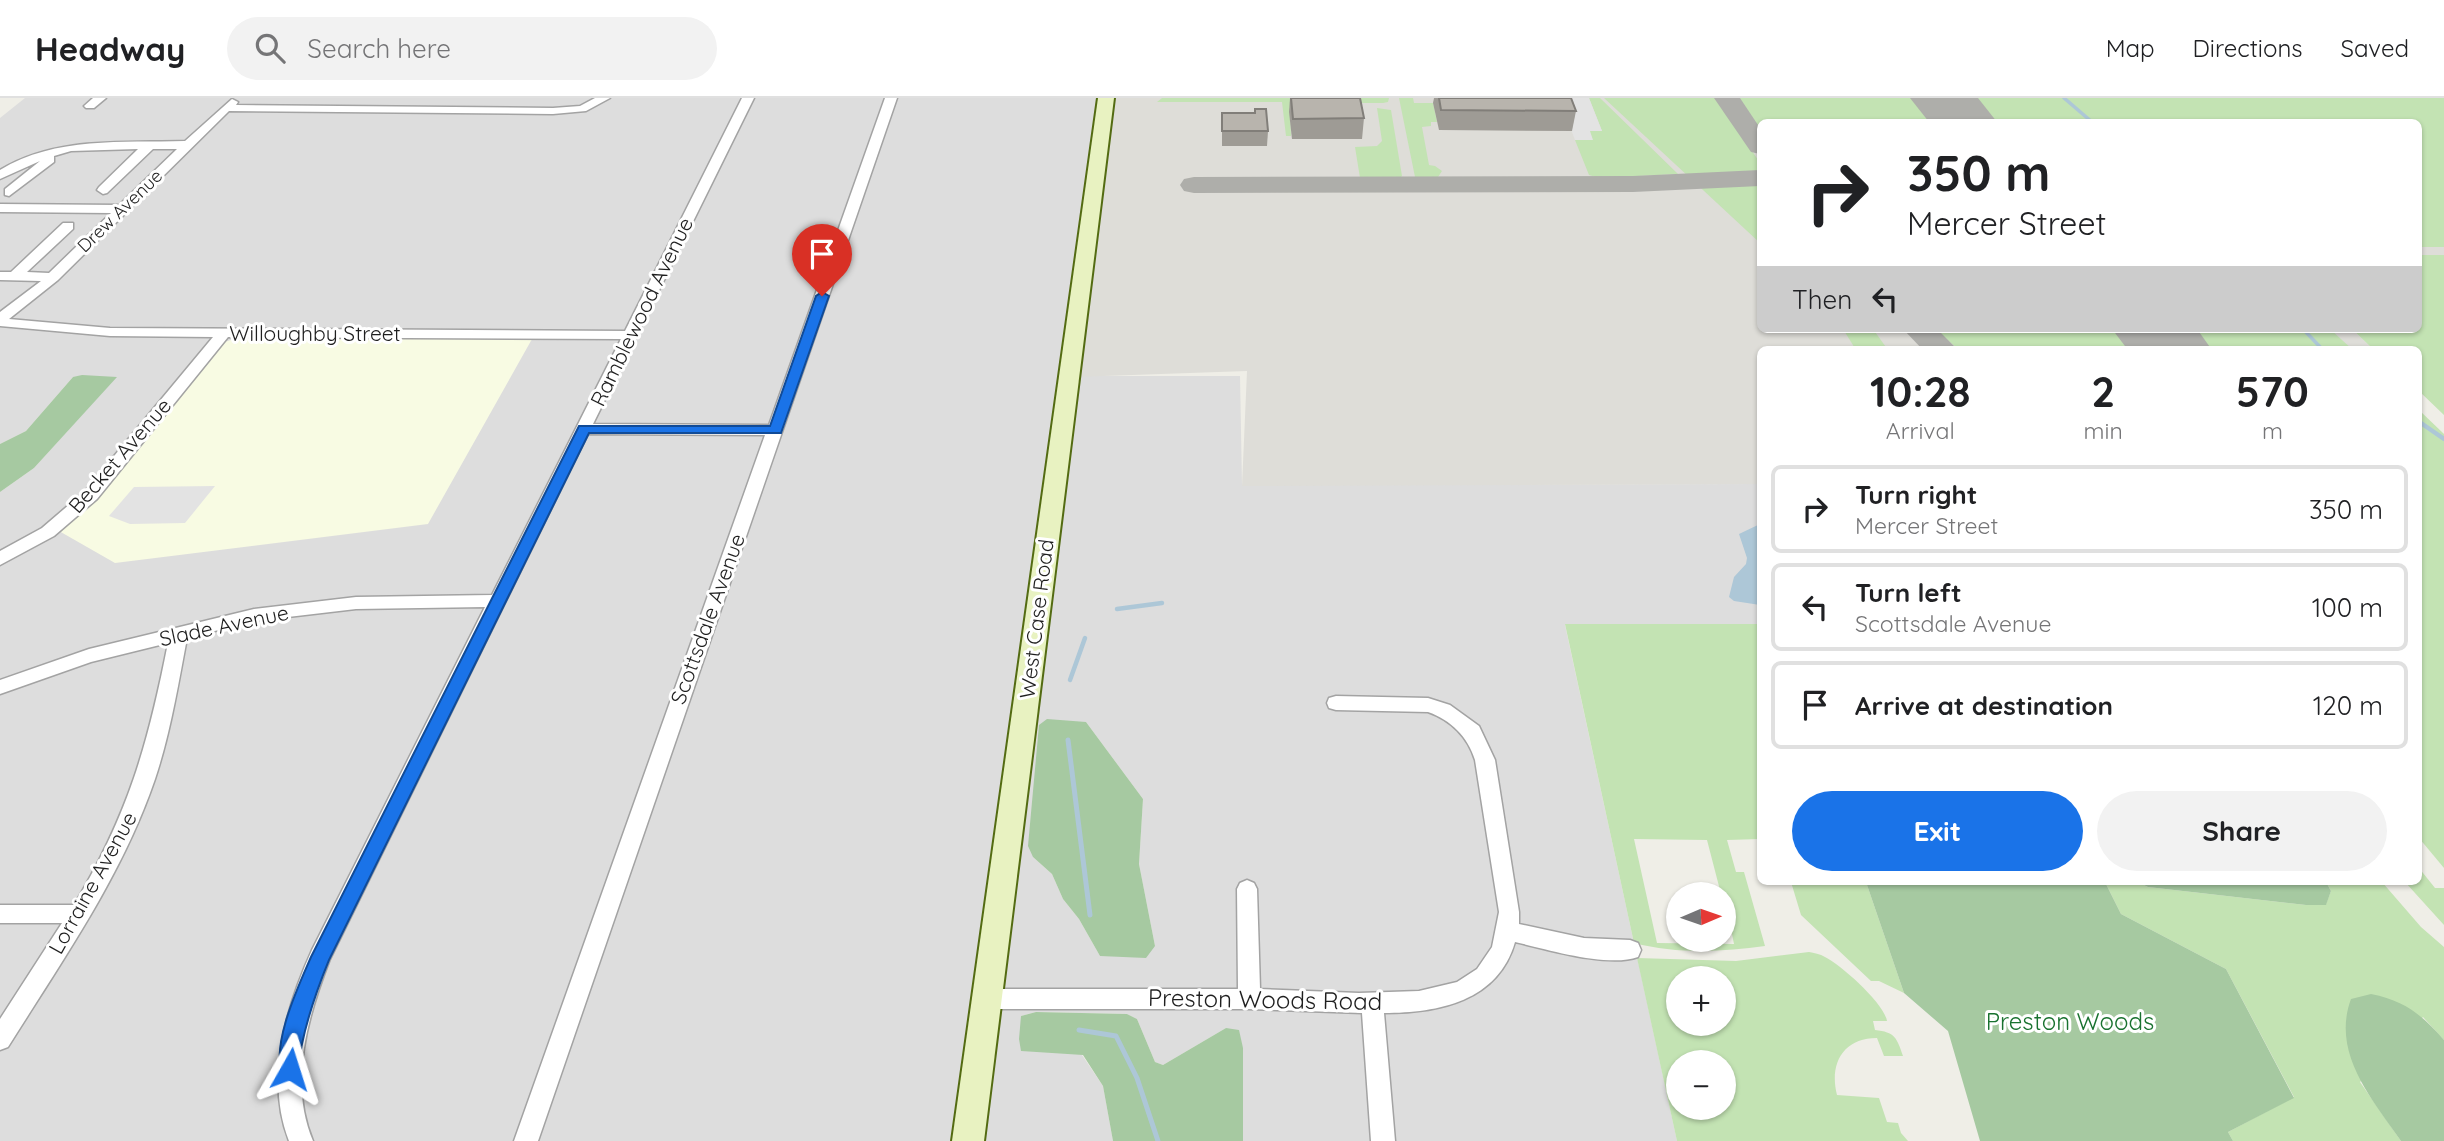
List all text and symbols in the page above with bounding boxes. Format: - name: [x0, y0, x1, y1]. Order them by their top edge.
- search box: [227, 17, 717, 80]
- text: Headway: [35, 28, 185, 69]
- icon: search: [251, 29, 289, 67]
- text: Search here: [307, 32, 451, 65]
- text: Map: [2106, 33, 2155, 63]
- text: Directions: [2193, 33, 2303, 63]
- text: Saved: [2341, 33, 2409, 63]
- text: 350 m: [1907, 142, 2051, 203]
- icon: right: [1792, 147, 1883, 238]
- street label: Drew Avenue: [72, 164, 167, 257]
- text: Mercer Street: [1907, 203, 2106, 243]
- street label: Ramblewood Avenue: [584, 213, 698, 410]
- pin: [792, 224, 852, 296]
- icon: arrive: [803, 235, 841, 273]
- icon: left: [1866, 280, 1904, 318]
- text: Then: [1792, 283, 1852, 316]
- street label: Willoughby Street: [229, 320, 401, 346]
- text: 10:28: [1870, 365, 1971, 418]
- text: 2: [2091, 365, 2115, 418]
- text: 570: [2236, 365, 2309, 418]
- street label: Becket Avenue: [62, 393, 176, 518]
- text: Arrival: [1886, 416, 1955, 445]
- text: min: [2084, 416, 2123, 445]
- text: m: [2262, 416, 2283, 445]
- text: Turn right: [1855, 478, 1977, 511]
- icon: right: [1796, 490, 1834, 528]
- text: 350 m: [2309, 493, 2383, 526]
- text: Mercer Street: [1855, 511, 1998, 540]
- street label: Scottsdale Avenue: [664, 530, 750, 707]
- street label: West Case Road: [1013, 538, 1059, 700]
- text: Turn left: [1855, 576, 1962, 609]
- icon: left: [1796, 588, 1834, 626]
- text: 100 m: [2312, 591, 2383, 624]
- street label: Slade Avenue: [157, 599, 291, 651]
- text: Scottsdale Avenue: [1855, 609, 2051, 638]
- icon: arrive: [1796, 686, 1834, 724]
- text: Arrive at destination: [1855, 689, 2113, 722]
- text: 120 m: [2313, 689, 2383, 722]
- button: Exit: [1792, 791, 2083, 871]
- button: Share: [2097, 791, 2387, 871]
- street label: Lorraine Avenue: [42, 807, 142, 958]
- north arrow: [1666, 882, 1736, 952]
- map controls: [1666, 882, 1736, 1120]
- button: +: [1666, 966, 1736, 1036]
- street label: Preston Woods Road: [1148, 982, 1383, 1016]
- park label: Preston Woods: [1986, 1006, 2154, 1036]
- position arrow: [253, 1032, 327, 1106]
- button: −: [1666, 1050, 1736, 1120]

